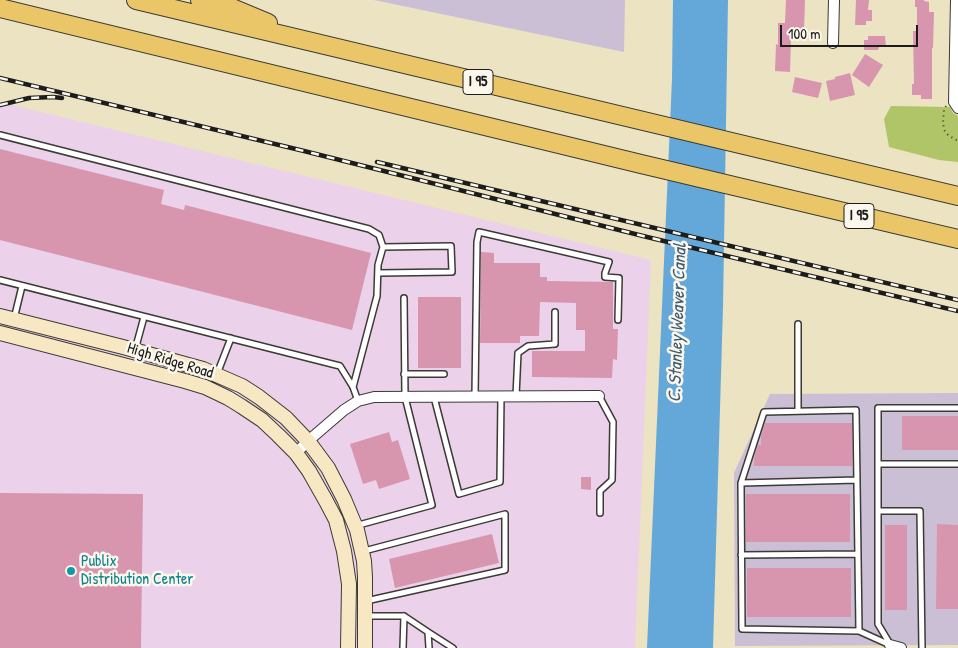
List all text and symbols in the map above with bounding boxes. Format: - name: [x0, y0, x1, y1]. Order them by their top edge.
- scale bar: [783, 15, 920, 47]
- text: 100 m: [788, 23, 821, 44]
- road number: I 95: [463, 70, 493, 94]
- road number: I 95: [844, 204, 874, 228]
- water label: C. Stanley Weaver Canal: [664, 243, 692, 403]
- street label: High Ridge Road: [125, 339, 215, 383]
- place label: Publix Distribution Center: [81, 552, 193, 590]
- marker: Publix Distribution Center: [65, 565, 77, 577]

